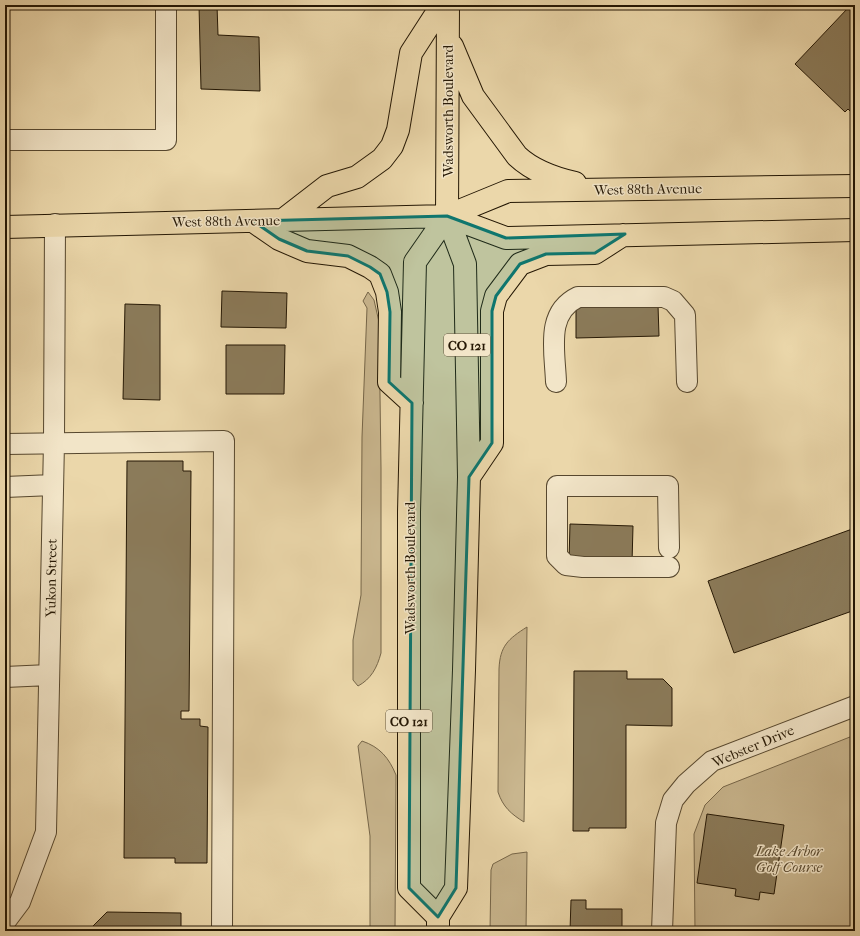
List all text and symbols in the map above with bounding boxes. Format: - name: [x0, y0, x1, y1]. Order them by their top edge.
- street label: Wadsworth Boulevard: [440, 44, 457, 178]
- street label: West 88th Avenue: [593, 180, 702, 199]
- street label: West 88th Avenue: [171, 212, 280, 231]
- road number: CO 121: [444, 334, 490, 356]
- street label: Wadsworth Boulevard: [402, 501, 419, 635]
- street label: Yukon Street: [42, 539, 61, 618]
- road number: CO 121: [386, 710, 432, 732]
- street label: Webster Drive: [709, 722, 797, 772]
- park label: Lake Arbor Golf Course: [755, 843, 824, 876]

